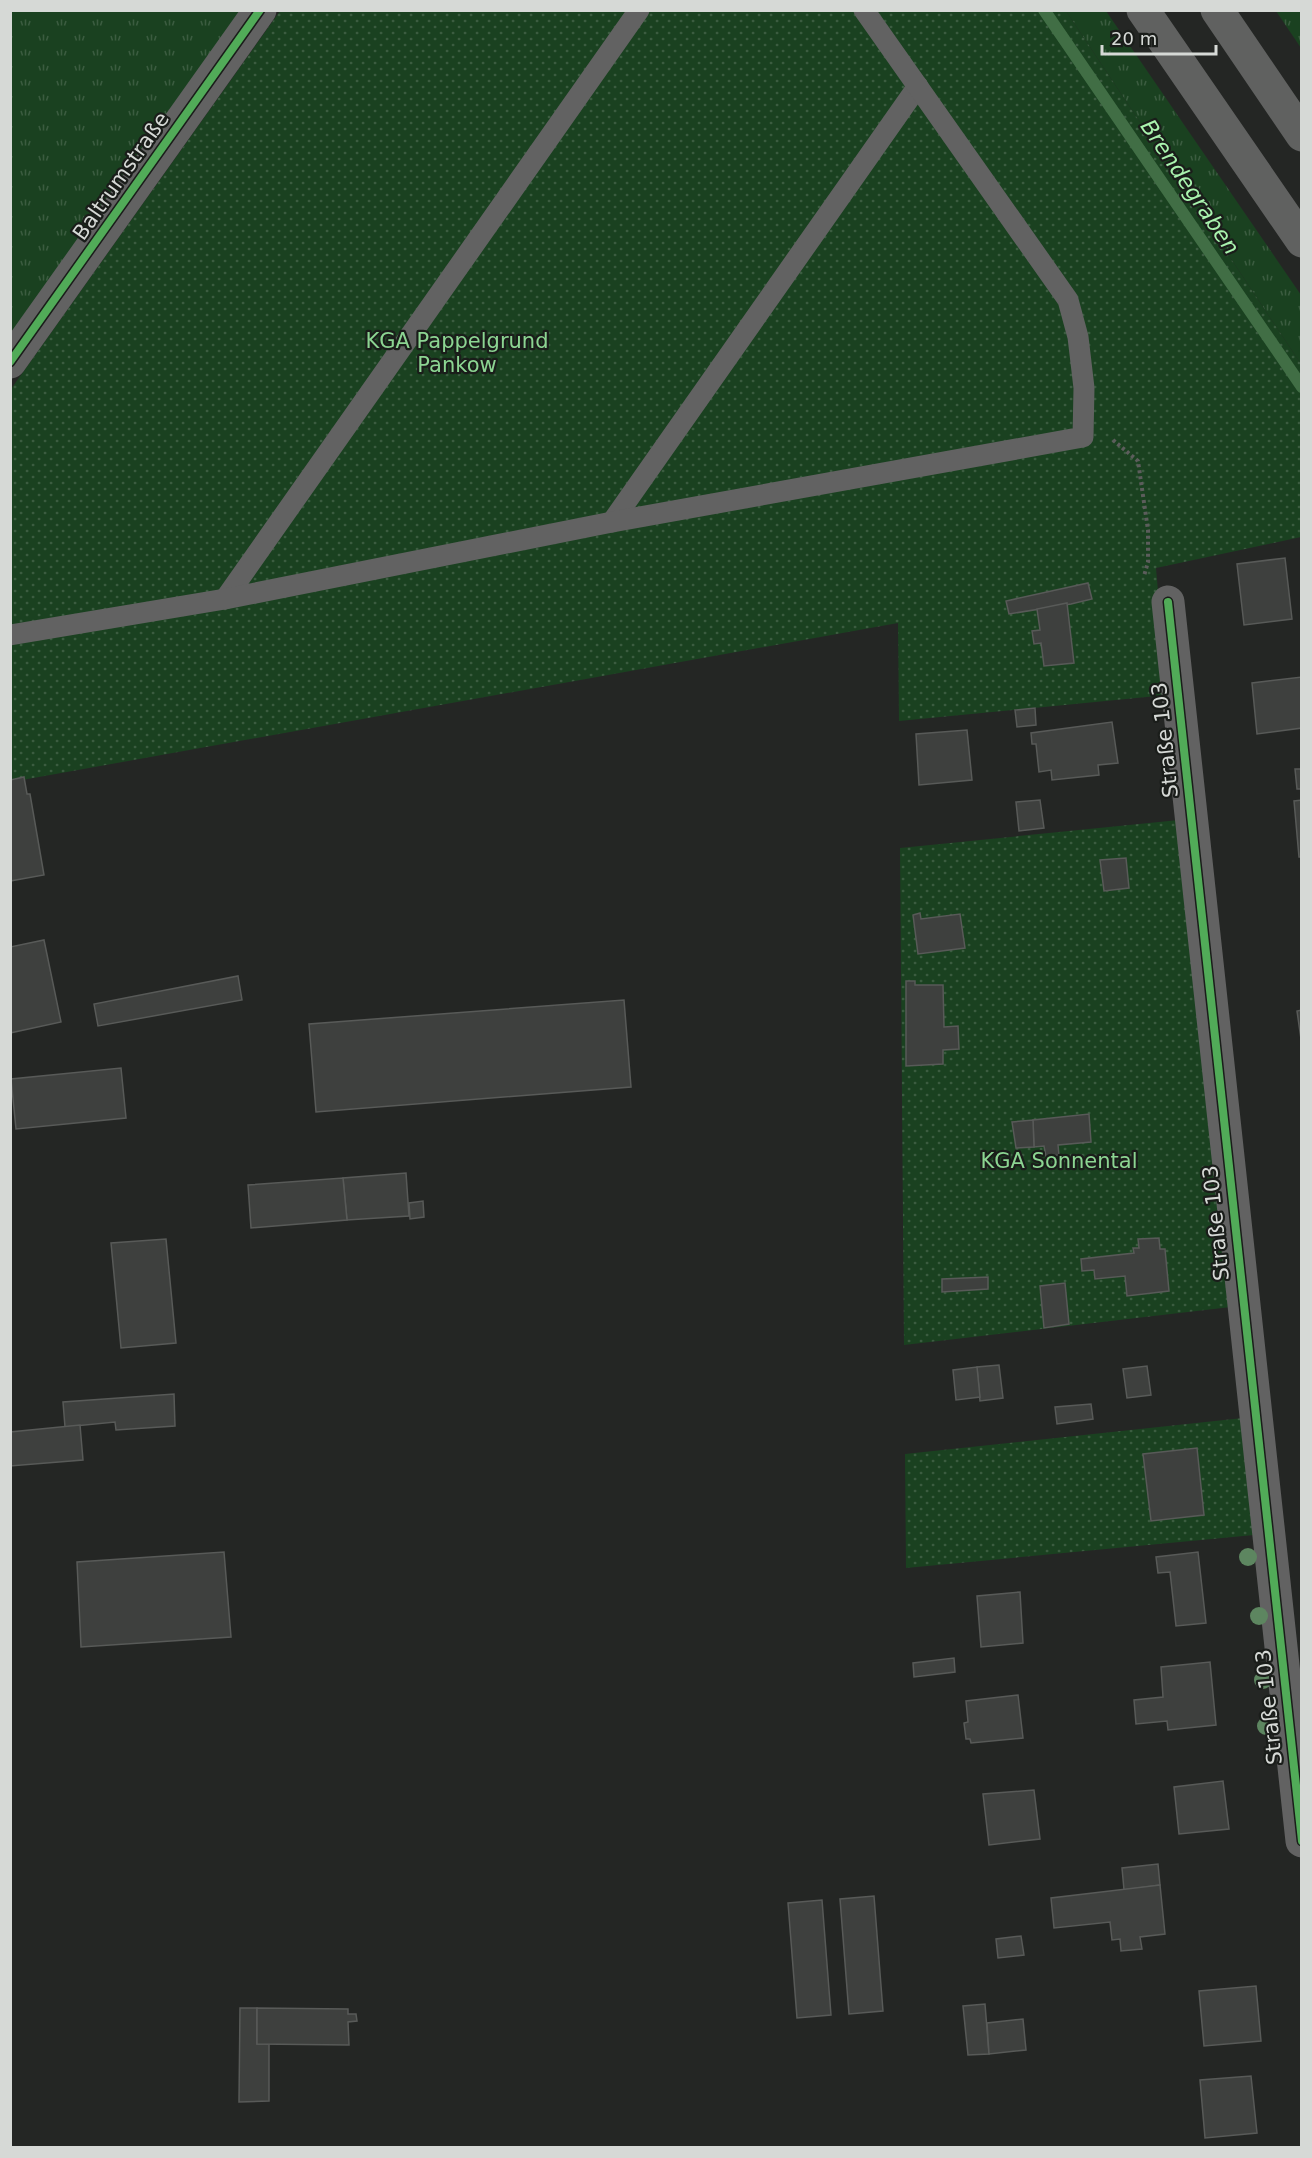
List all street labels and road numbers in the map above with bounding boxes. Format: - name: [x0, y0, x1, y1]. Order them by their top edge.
- street label: Baltrumstraße: [68, 107, 174, 245]
- street label: Straße 103: [1147, 681, 1183, 799]
- street label: Straße 103: [1198, 1164, 1234, 1282]
- street label: Straße 103: [1251, 1648, 1287, 1766]

